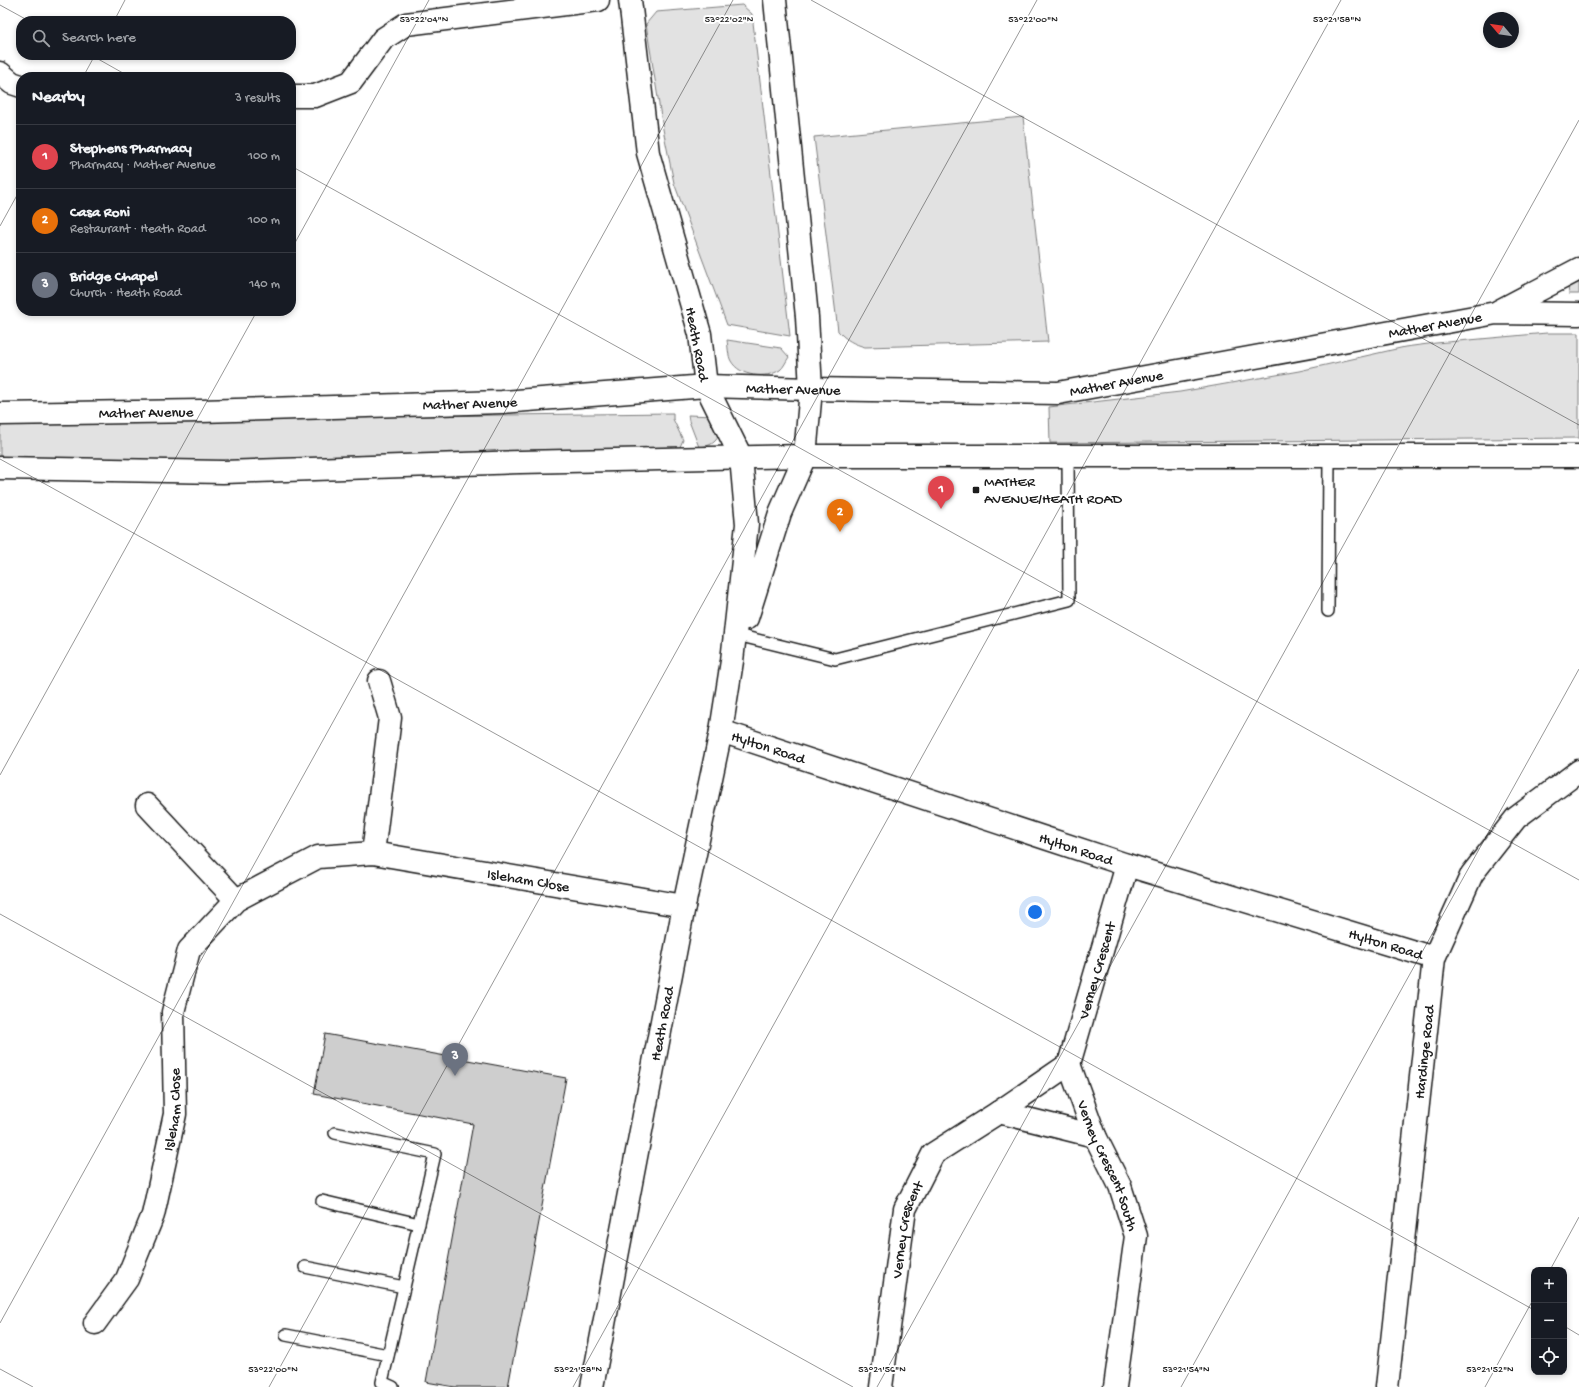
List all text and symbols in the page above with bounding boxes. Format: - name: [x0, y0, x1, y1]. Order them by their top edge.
- north arrow: [1483, 12, 1519, 48]
- text: 53°22'04"N: [400, 14, 449, 26]
- text: 53°22'02"N: [705, 14, 754, 26]
- text: 53°22'00"N: [1008, 14, 1058, 26]
- text: 53°21'58"N: [1313, 14, 1361, 26]
- search box: [16, 16, 296, 60]
- icon: search: [30, 27, 52, 49]
- text: Search here: [62, 29, 136, 47]
- text: Nearby: [32, 88, 85, 108]
- text: 3 results: [235, 91, 280, 106]
- text: Stephens Pharmacy: [70, 140, 192, 158]
- text: 1: [42, 149, 48, 164]
- text: 100 m: [248, 149, 280, 164]
- text: Pharmacy · Mather Avenue: [70, 158, 216, 173]
- text: Casa Roni: [70, 204, 130, 222]
- text: 2: [42, 213, 48, 228]
- text: 100 m: [248, 213, 280, 228]
- text: Restaurant · Heath Road: [70, 222, 206, 237]
- text: Bridge Chapel: [70, 268, 158, 286]
- text: 3: [42, 277, 48, 292]
- text: 140 m: [249, 277, 280, 292]
- text: Church · Heath Road: [70, 286, 181, 301]
- street label: Heath Road: [680, 306, 712, 384]
- street label: Mather Avenue: [1387, 309, 1484, 343]
- street label: Mather Avenue: [1068, 367, 1165, 402]
- street label: Mather Avenue: [746, 380, 841, 400]
- street label: Mather Avenue: [422, 394, 518, 415]
- street label: Mather Avenue: [99, 404, 194, 424]
- place label: MATHER AVENUE/HEATH ROAD: [984, 474, 1122, 509]
- pin: 1: [928, 476, 954, 509]
- marker: MATHER AVENUE/HEATH ROAD: [971, 485, 981, 495]
- pin: 2: [827, 499, 853, 532]
- street label: Hylton Road: [729, 728, 808, 770]
- street label: Hylton Road: [1036, 830, 1116, 871]
- street label: Isleham Close: [486, 866, 571, 897]
- your location: [1025, 902, 1045, 922]
- street label: Verney Crescent: [1075, 919, 1121, 1022]
- street label: Hylton Road: [1346, 926, 1426, 965]
- street label: Heath Road: [648, 984, 680, 1063]
- street label: Hardinge Road: [1412, 1003, 1440, 1100]
- pin: 3: [442, 1043, 468, 1076]
- street label: Isleham Close: [160, 1068, 186, 1153]
- street label: Verney Crescent South: [1072, 1098, 1141, 1234]
- street label: Verney Crescent: [889, 1177, 929, 1281]
- map controls: [1531, 1267, 1567, 1375]
- button: +: [1531, 1267, 1567, 1303]
- button: −: [1531, 1303, 1567, 1339]
- button: locate: [1531, 1339, 1567, 1375]
- text: 53°22'00"N: [248, 1364, 298, 1376]
- text: 53°21'58"N: [554, 1364, 602, 1376]
- text: 53°21'56"N: [858, 1364, 906, 1376]
- text: 53°21'54"N: [1162, 1364, 1210, 1376]
- text: 53°21'52"N: [1466, 1364, 1514, 1376]

